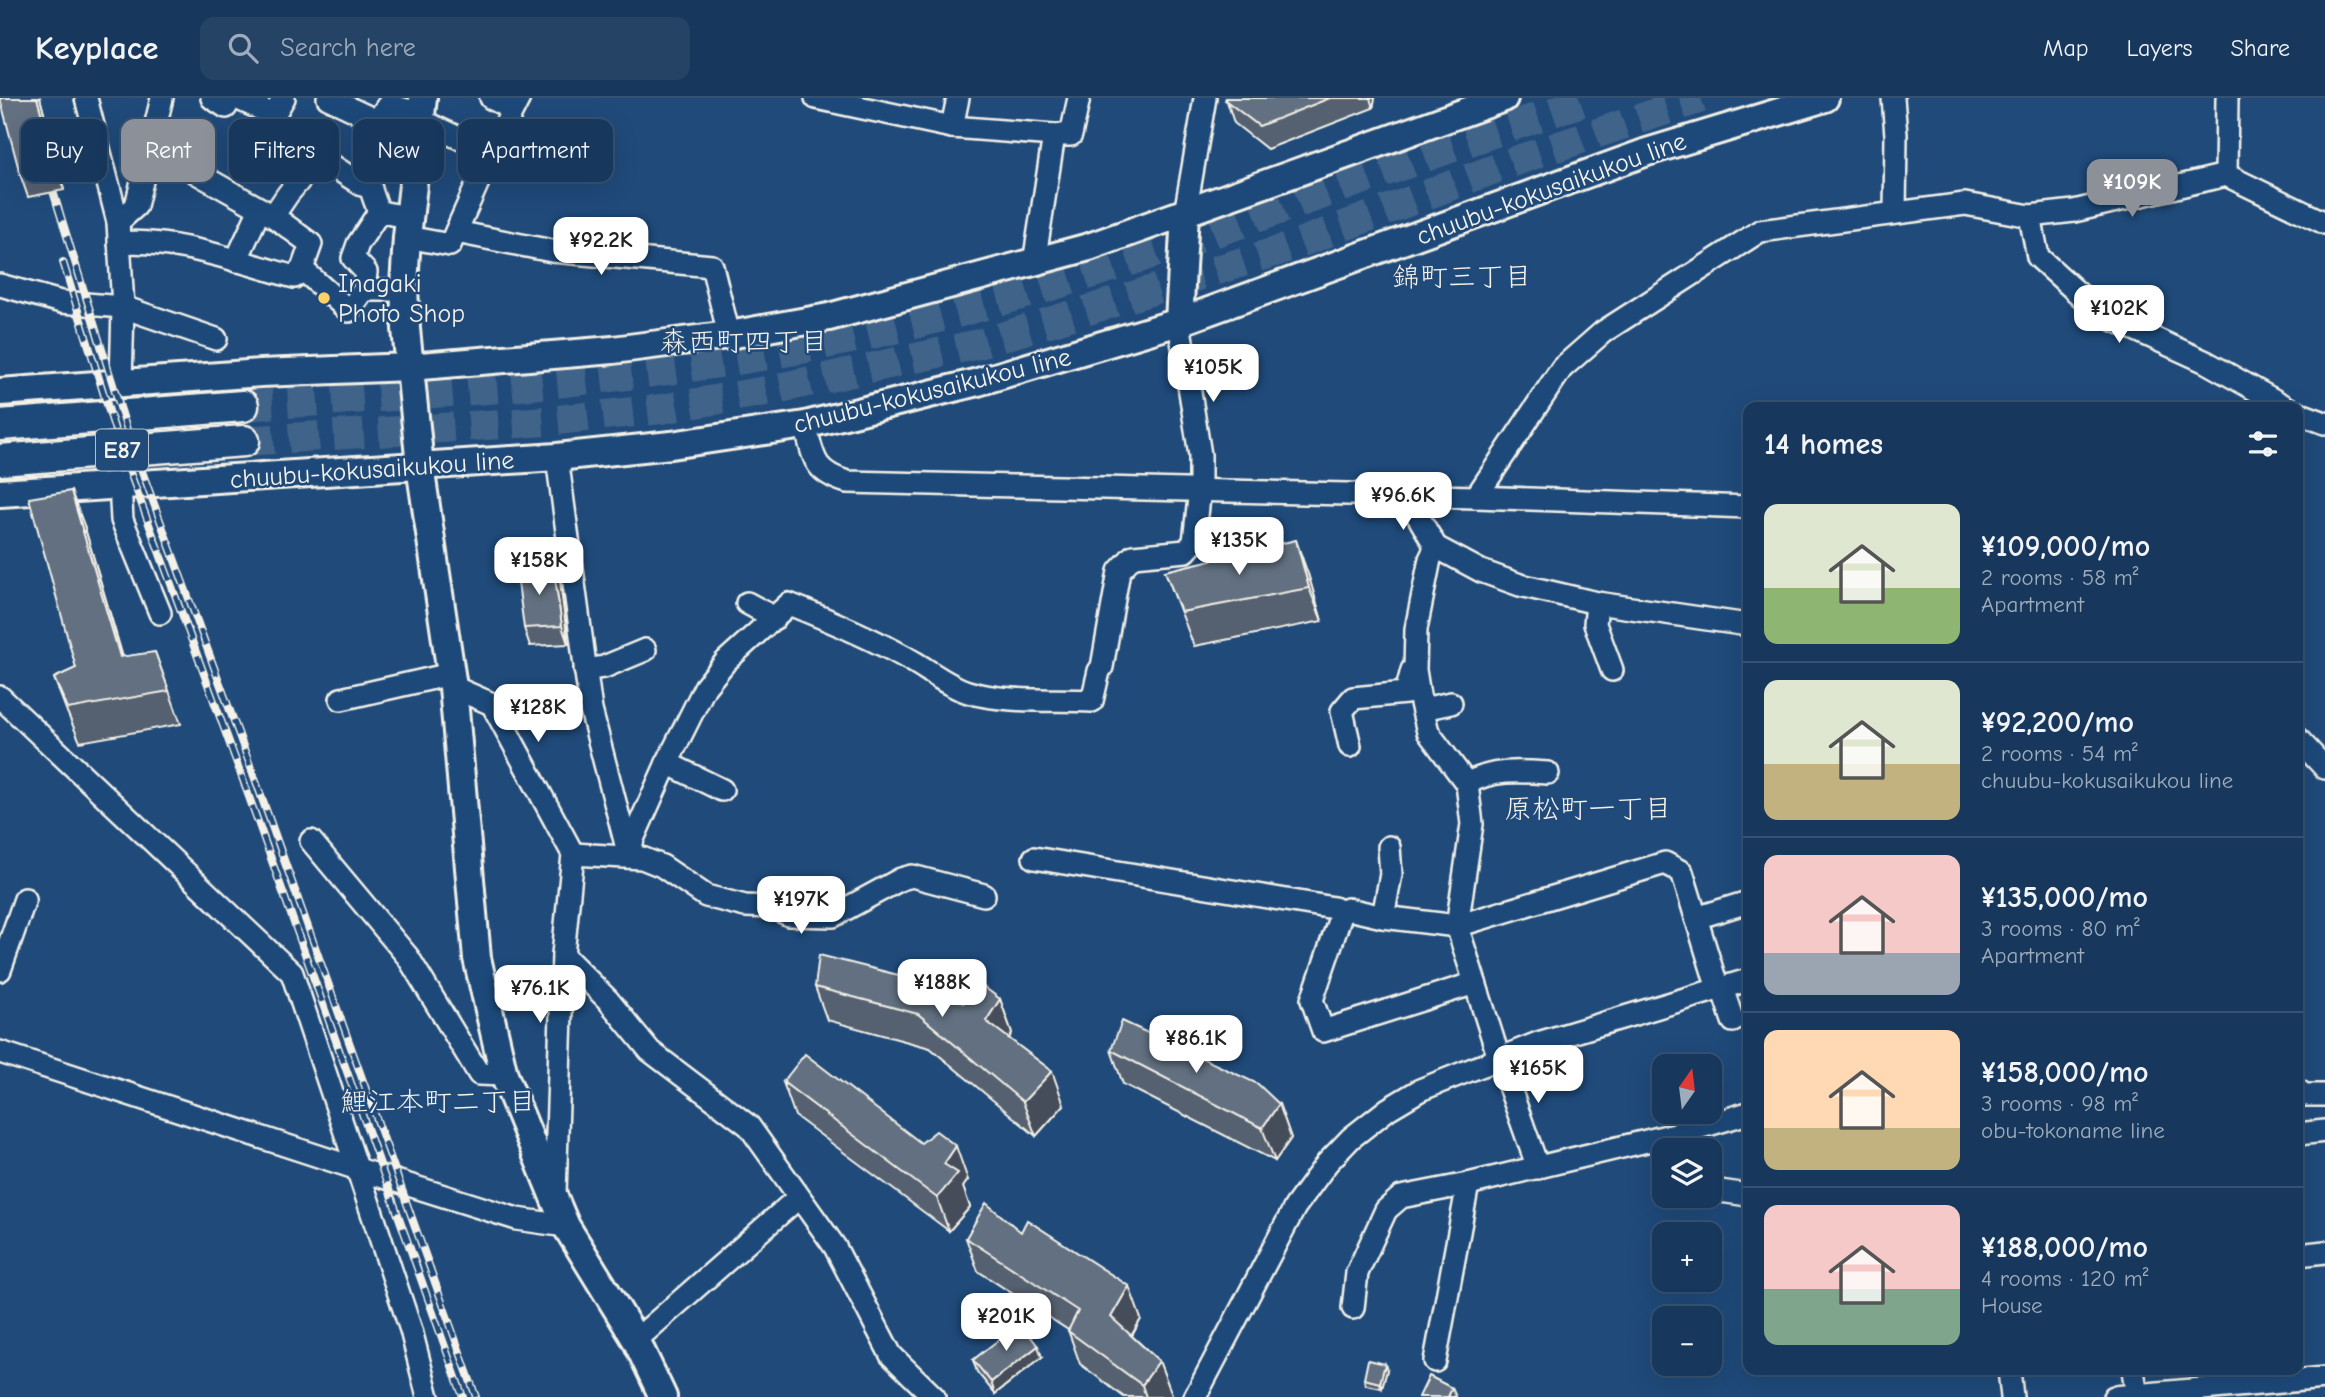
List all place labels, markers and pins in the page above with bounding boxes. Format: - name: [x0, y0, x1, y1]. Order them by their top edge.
- pin: ¥109K: [2083, 159, 2181, 219]
- pin: ¥92.2K: [544, 218, 658, 277]
- place label: Inagaki Photo Shop: [338, 269, 465, 329]
- pin: ¥102K: [2070, 286, 2168, 345]
- marker: Inagaki Photo Shop: [316, 290, 332, 306]
- pin: ¥105K: [1164, 344, 1262, 404]
- pin: ¥96.6K: [1346, 472, 1460, 532]
- pin: ¥135K: [1190, 518, 1288, 577]
- pin: ¥158K: [490, 538, 588, 597]
- pin: ¥128K: [489, 684, 587, 744]
- pin: ¥197K: [752, 876, 850, 936]
- pin: ¥188K: [893, 960, 991, 1019]
- pin: ¥76.1K: [483, 965, 597, 1025]
- pin: ¥86.1K: [1139, 1016, 1253, 1075]
- pin: ¥165K: [1489, 1046, 1587, 1105]
- pin: ¥201K: [957, 1294, 1055, 1353]

